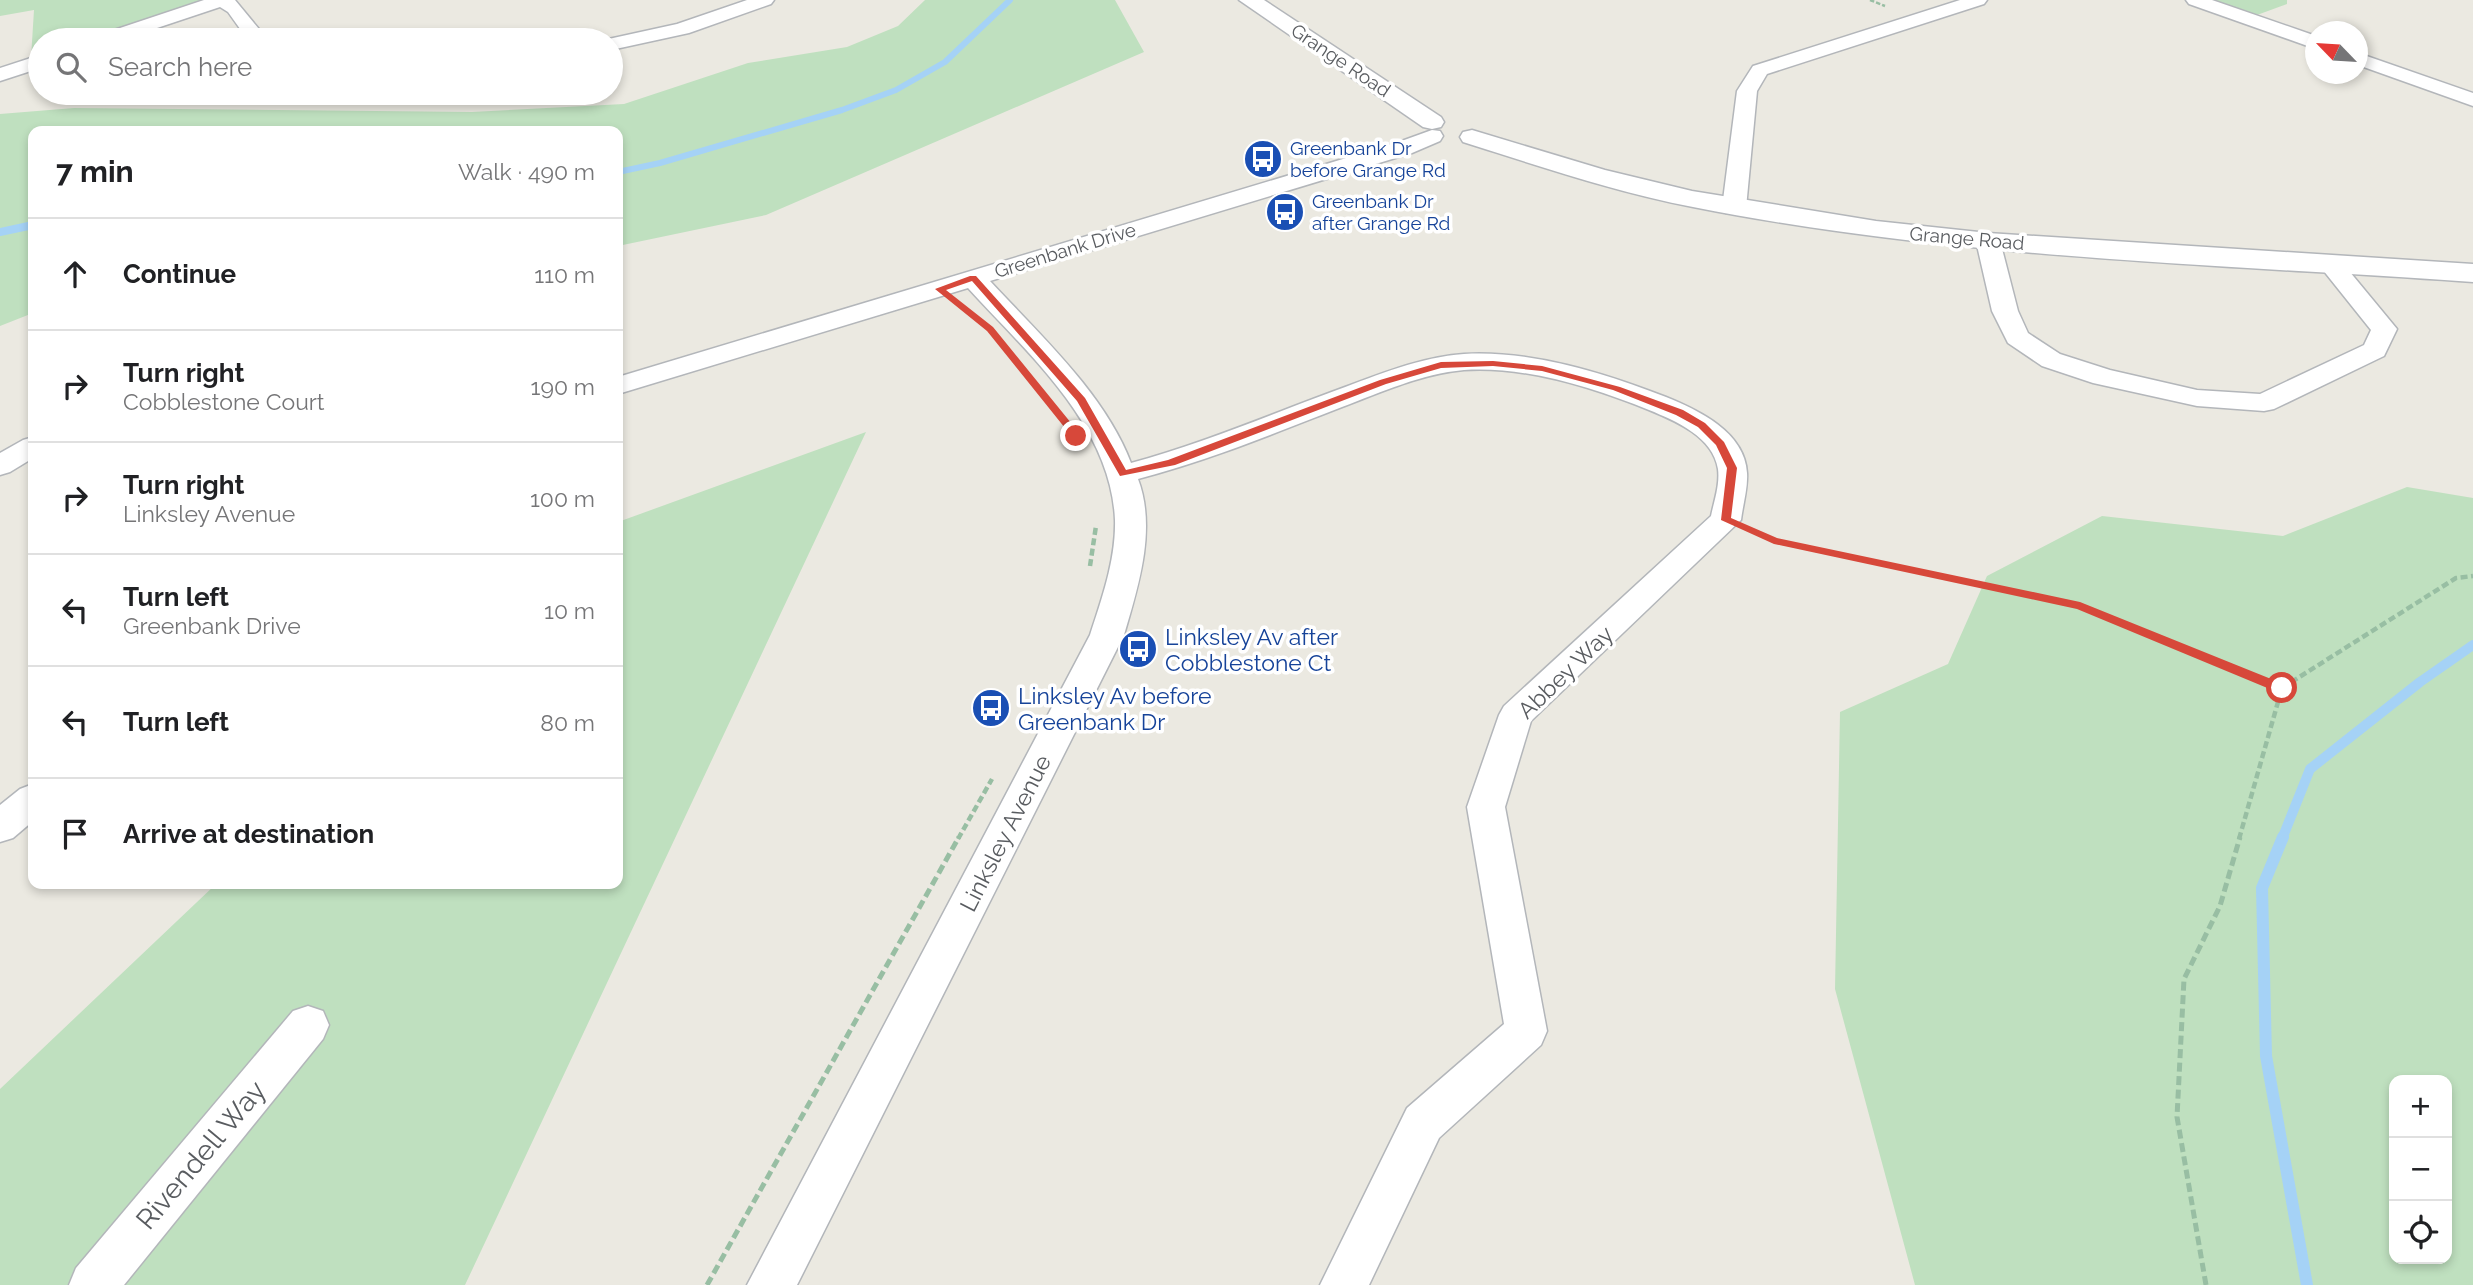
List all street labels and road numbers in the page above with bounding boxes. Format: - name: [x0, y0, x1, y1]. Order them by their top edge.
- street label: Grange Road: [1287, 19, 1395, 101]
- street label: Greenbank Drive: [992, 218, 1138, 282]
- street label: Grange Road: [1909, 222, 2025, 254]
- street label: Abbey Way: [1512, 620, 1618, 724]
- street label: Linksley Avenue: [954, 750, 1056, 916]
- street label: Rivendell Way: [129, 1074, 273, 1236]

